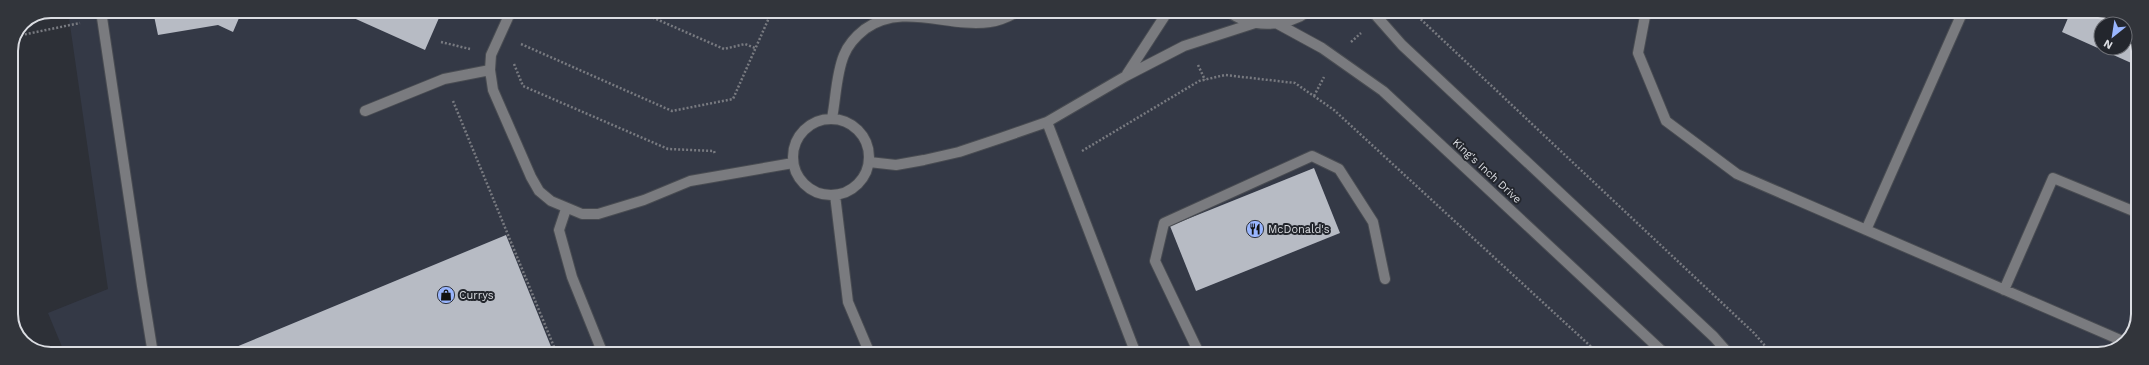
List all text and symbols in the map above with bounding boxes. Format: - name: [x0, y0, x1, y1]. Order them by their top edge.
- north arrow: [2093, 16, 2133, 56]
- text: N: [2101, 37, 2115, 52]
- street label: King's Inch Drive: [1450, 136, 1524, 206]
- restaurant icon: McDonald's: [1245, 219, 1265, 239]
- place label: McDonald's: [1268, 223, 1330, 236]
- shop icon: Currys: [436, 285, 456, 305]
- place label: Currys: [459, 289, 494, 302]

